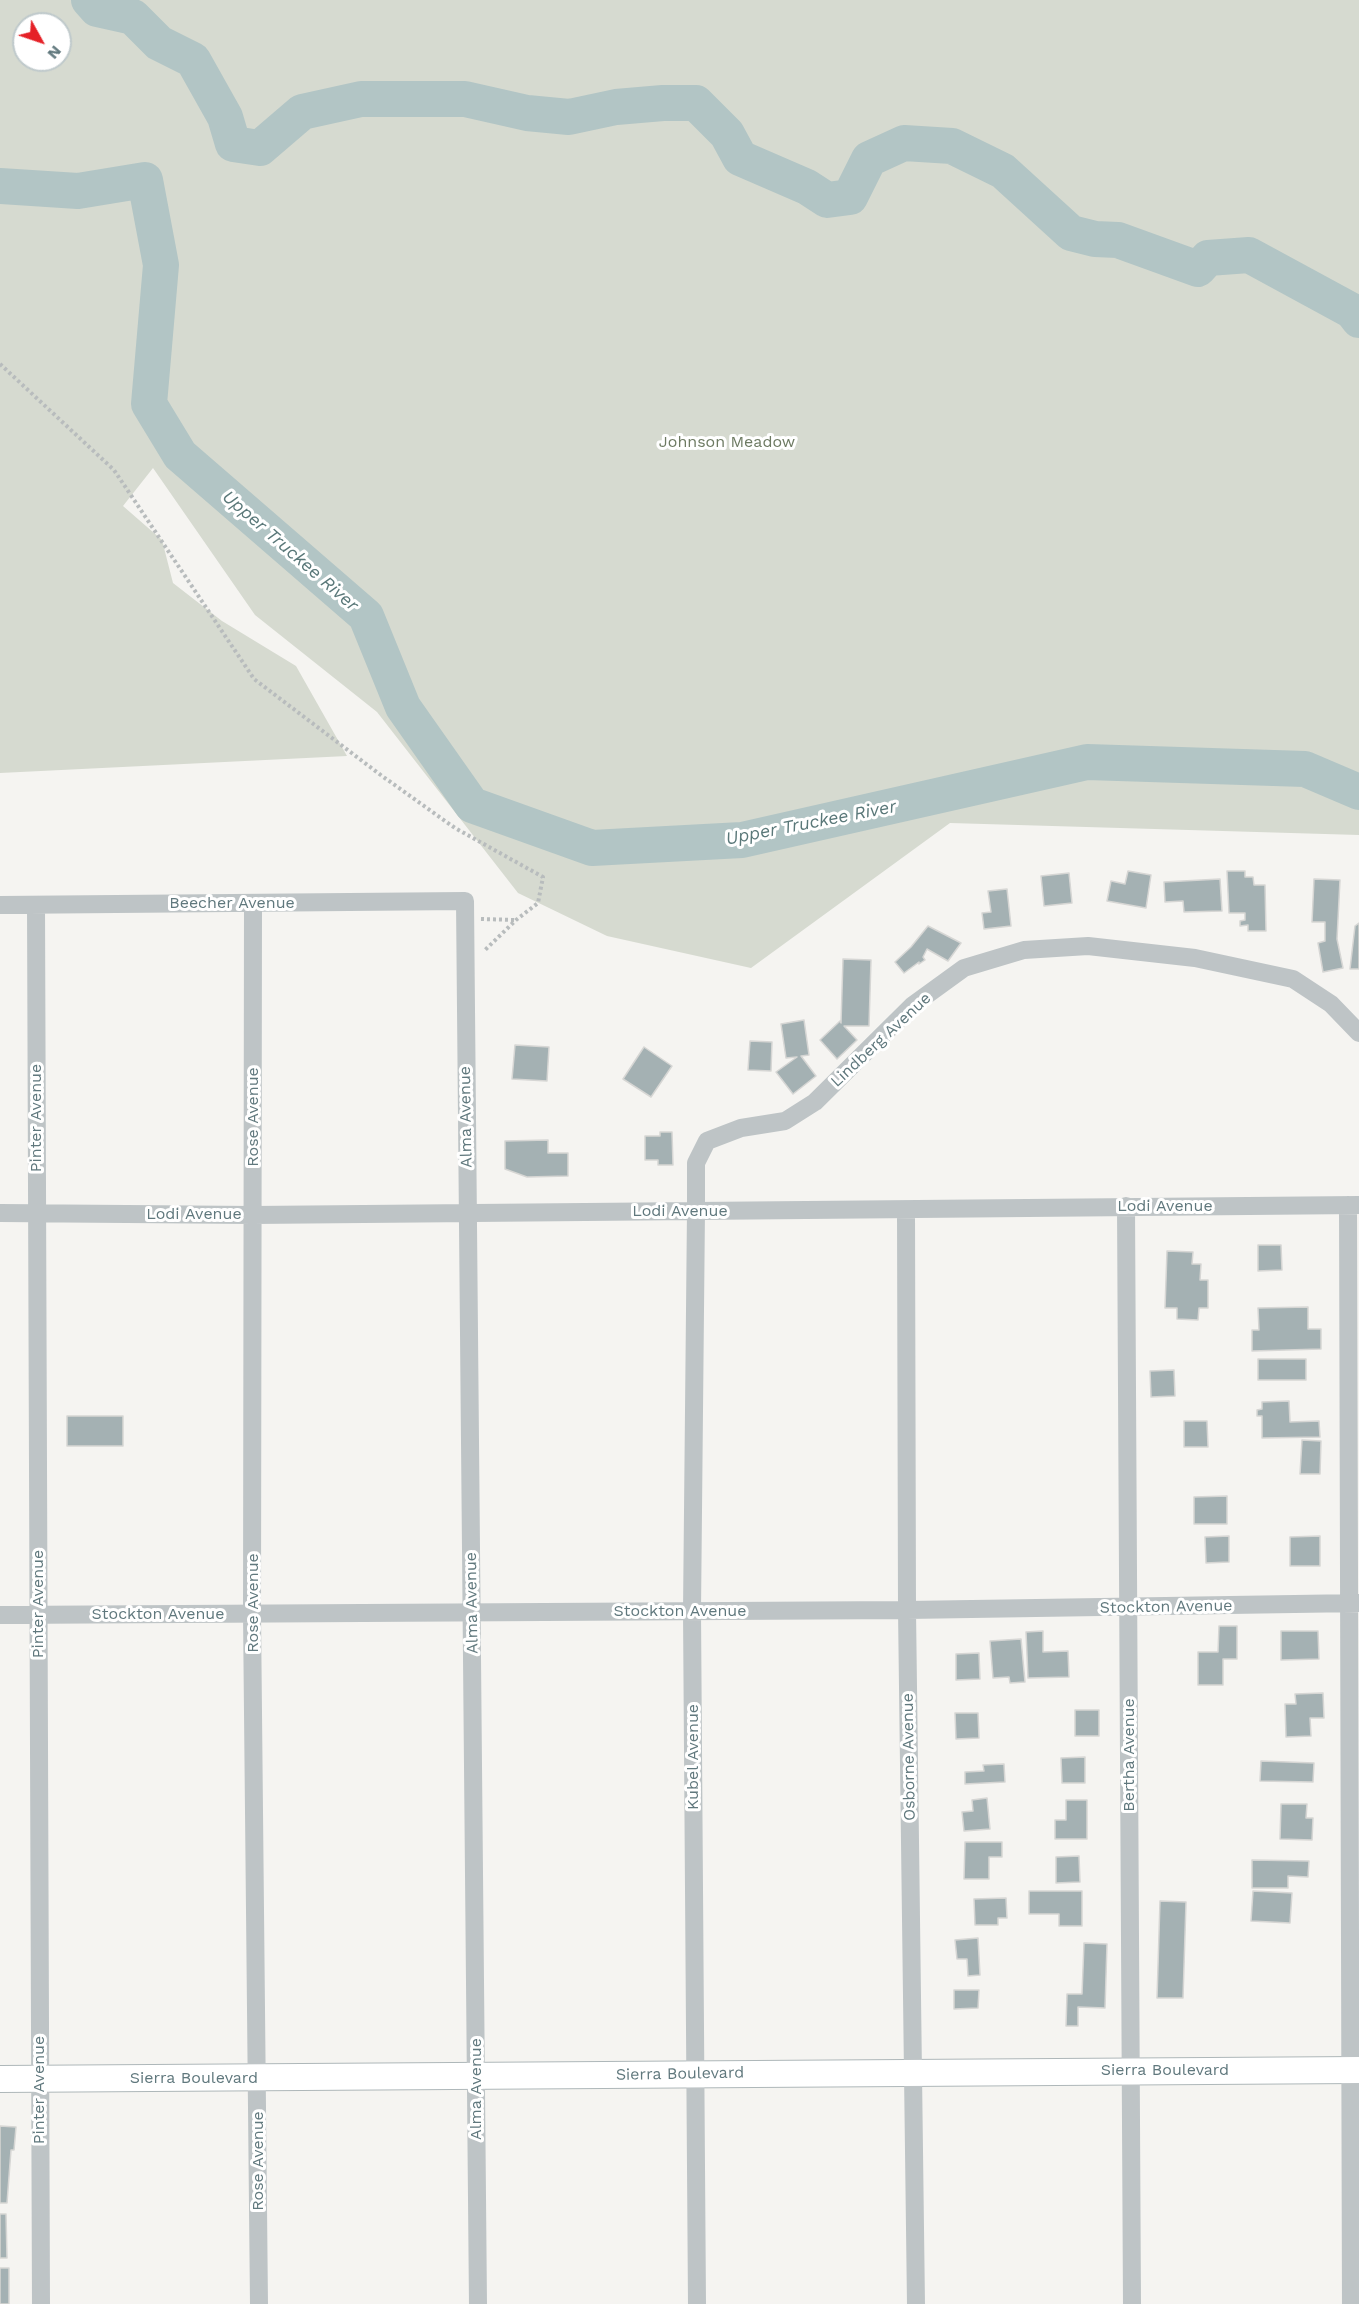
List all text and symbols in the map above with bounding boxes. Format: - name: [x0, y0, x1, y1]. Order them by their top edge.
- north arrow: [12, 12, 72, 72]
- text: N: [44, 42, 66, 63]
- park label: Johnson Meadow: [659, 432, 795, 452]
- water label: Upper Truckee River: [218, 486, 362, 616]
- water label: Upper Truckee River: [724, 796, 898, 850]
- street label: Beecher Avenue: [169, 893, 295, 913]
- street label: Lindberg Avenue: [827, 989, 935, 1091]
- street label: Pinter Avenue: [26, 1064, 46, 1172]
- street label: Alma Avenue: [456, 1066, 476, 1168]
- street label: Rose Avenue: [243, 1067, 263, 1167]
- street label: Lodi Avenue: [1117, 1196, 1213, 1216]
- street label: Lodi Avenue: [632, 1201, 728, 1221]
- street label: Lodi Avenue: [146, 1204, 242, 1224]
- street label: Pinter Avenue: [28, 1550, 48, 1658]
- street label: Alma Avenue: [462, 1552, 482, 1654]
- street label: Rose Avenue: [243, 1553, 263, 1653]
- street label: Stockton Avenue: [1099, 1596, 1233, 1618]
- street label: Stockton Avenue: [614, 1601, 746, 1621]
- street label: Stockton Avenue: [92, 1604, 224, 1624]
- street label: Osborne Avenue: [898, 1693, 920, 1821]
- street label: Bertha Avenue: [1119, 1698, 1139, 1812]
- street label: Kubel Avenue: [683, 1704, 703, 1810]
- street label: Pinter Avenue: [29, 2036, 49, 2144]
- street label: Alma Avenue: [466, 2038, 486, 2140]
- street label: Sierra Boulevard: [1101, 2060, 1229, 2080]
- street label: Sierra Boulevard: [616, 2063, 744, 2085]
- street label: Sierra Boulevard: [130, 2068, 258, 2088]
- street label: Rose Avenue: [248, 2111, 268, 2211]

